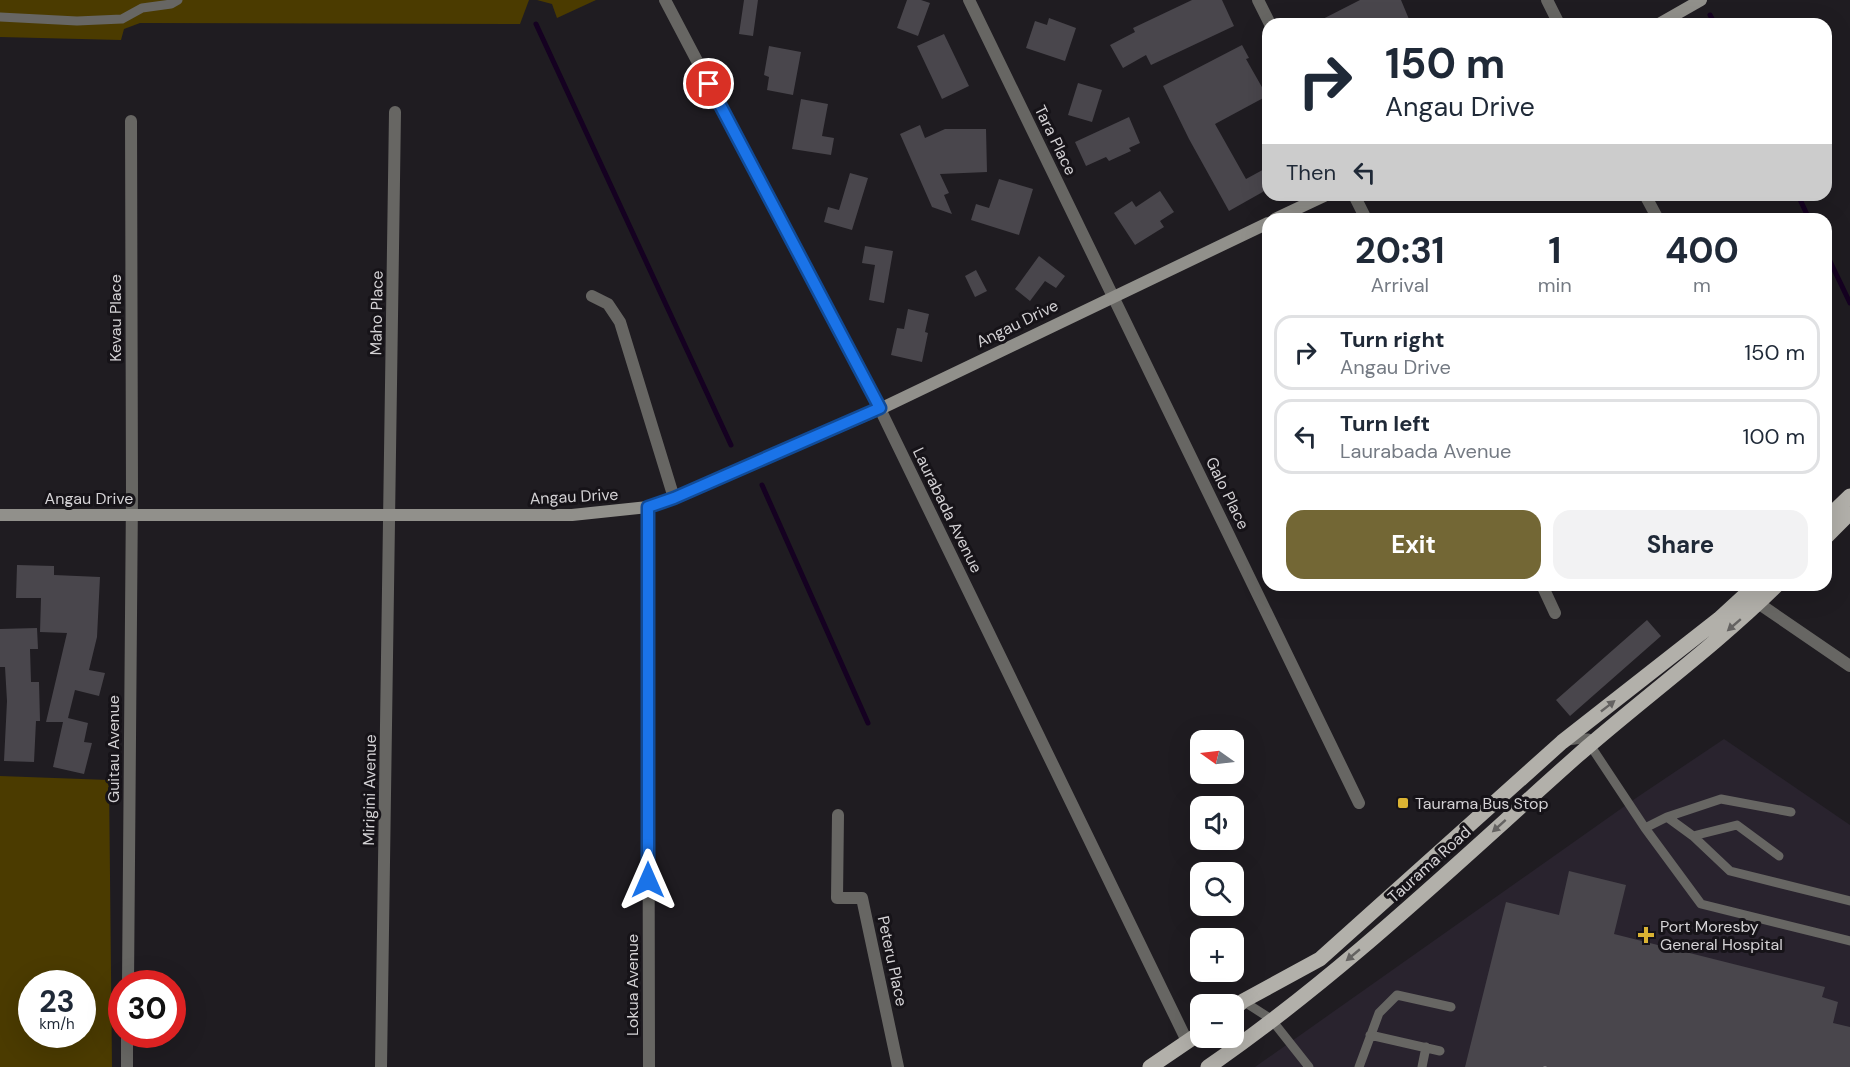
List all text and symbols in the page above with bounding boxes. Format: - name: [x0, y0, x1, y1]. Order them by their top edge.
- text: 150 m: [1385, 36, 1505, 91]
- icon: right: [1286, 42, 1364, 120]
- pin: [683, 58, 734, 109]
- icon: arrive: [692, 67, 725, 100]
- text: Angau Drive: [1385, 89, 1535, 124]
- street label: Tara Place: [1030, 102, 1081, 179]
- icon: left: [1348, 156, 1381, 189]
- text: Then: [1286, 158, 1336, 187]
- text: 20:31: [1355, 227, 1445, 274]
- text: 1: [1548, 227, 1561, 274]
- text: 400: [1665, 227, 1739, 274]
- street label: Maho Place: [365, 270, 388, 356]
- text: Arrival: [1371, 272, 1429, 298]
- text: min: [1538, 272, 1572, 298]
- text: m: [1693, 272, 1711, 298]
- street label: Kevau Place: [105, 274, 126, 362]
- street label: Angau Drive: [973, 295, 1062, 352]
- text: Turn right: [1340, 325, 1445, 354]
- icon: right: [1289, 336, 1322, 369]
- text: 150 m: [1744, 338, 1805, 367]
- text: Angau Drive: [1340, 354, 1451, 380]
- text: Turn left: [1340, 409, 1430, 438]
- icon: left: [1289, 420, 1322, 453]
- text: 100 m: [1743, 422, 1805, 451]
- text: Laurabada Avenue: [1340, 438, 1511, 464]
- street label: Laurabada Avenue: [908, 444, 987, 576]
- street label: Galo Place: [1201, 454, 1254, 533]
- street label: Angau Drive: [529, 484, 619, 509]
- street label: Angau Drive: [45, 488, 133, 509]
- button: Exit: [1286, 510, 1541, 579]
- button: Share: [1553, 510, 1808, 579]
- one-way arrow: [1726, 618, 1741, 632]
- street label: Guitau Avenue: [103, 695, 124, 803]
- one-way arrow: [1601, 701, 1616, 713]
- north arrow: [1190, 730, 1244, 784]
- map controls: [1190, 730, 1244, 1048]
- street label: Mirigini Avenue: [358, 734, 381, 846]
- place label: Taurama Bus Stop: [1415, 793, 1548, 814]
- button: sound: [1190, 796, 1244, 850]
- marker: Taurama Bus Stop: [1396, 796, 1410, 810]
- one-way arrow: [1492, 819, 1507, 832]
- street label: Taurama Road: [1383, 822, 1475, 907]
- position arrow: [616, 848, 680, 912]
- button: search: [1190, 862, 1244, 916]
- street label: Peteru Place: [873, 914, 912, 1008]
- place label: Port Moresby General Hospital: [1660, 916, 1783, 955]
- marker: Port Moresby General Hospital: [1637, 926, 1655, 944]
- button: +: [1190, 928, 1244, 982]
- street label: Lokua Avenue: [622, 934, 643, 1036]
- one-way arrow: [1346, 948, 1361, 961]
- speed limit sign: 30: [108, 970, 186, 1048]
- text: 23: [39, 982, 75, 1021]
- button: −: [1190, 994, 1244, 1048]
- text: km/h: [39, 1014, 75, 1034]

